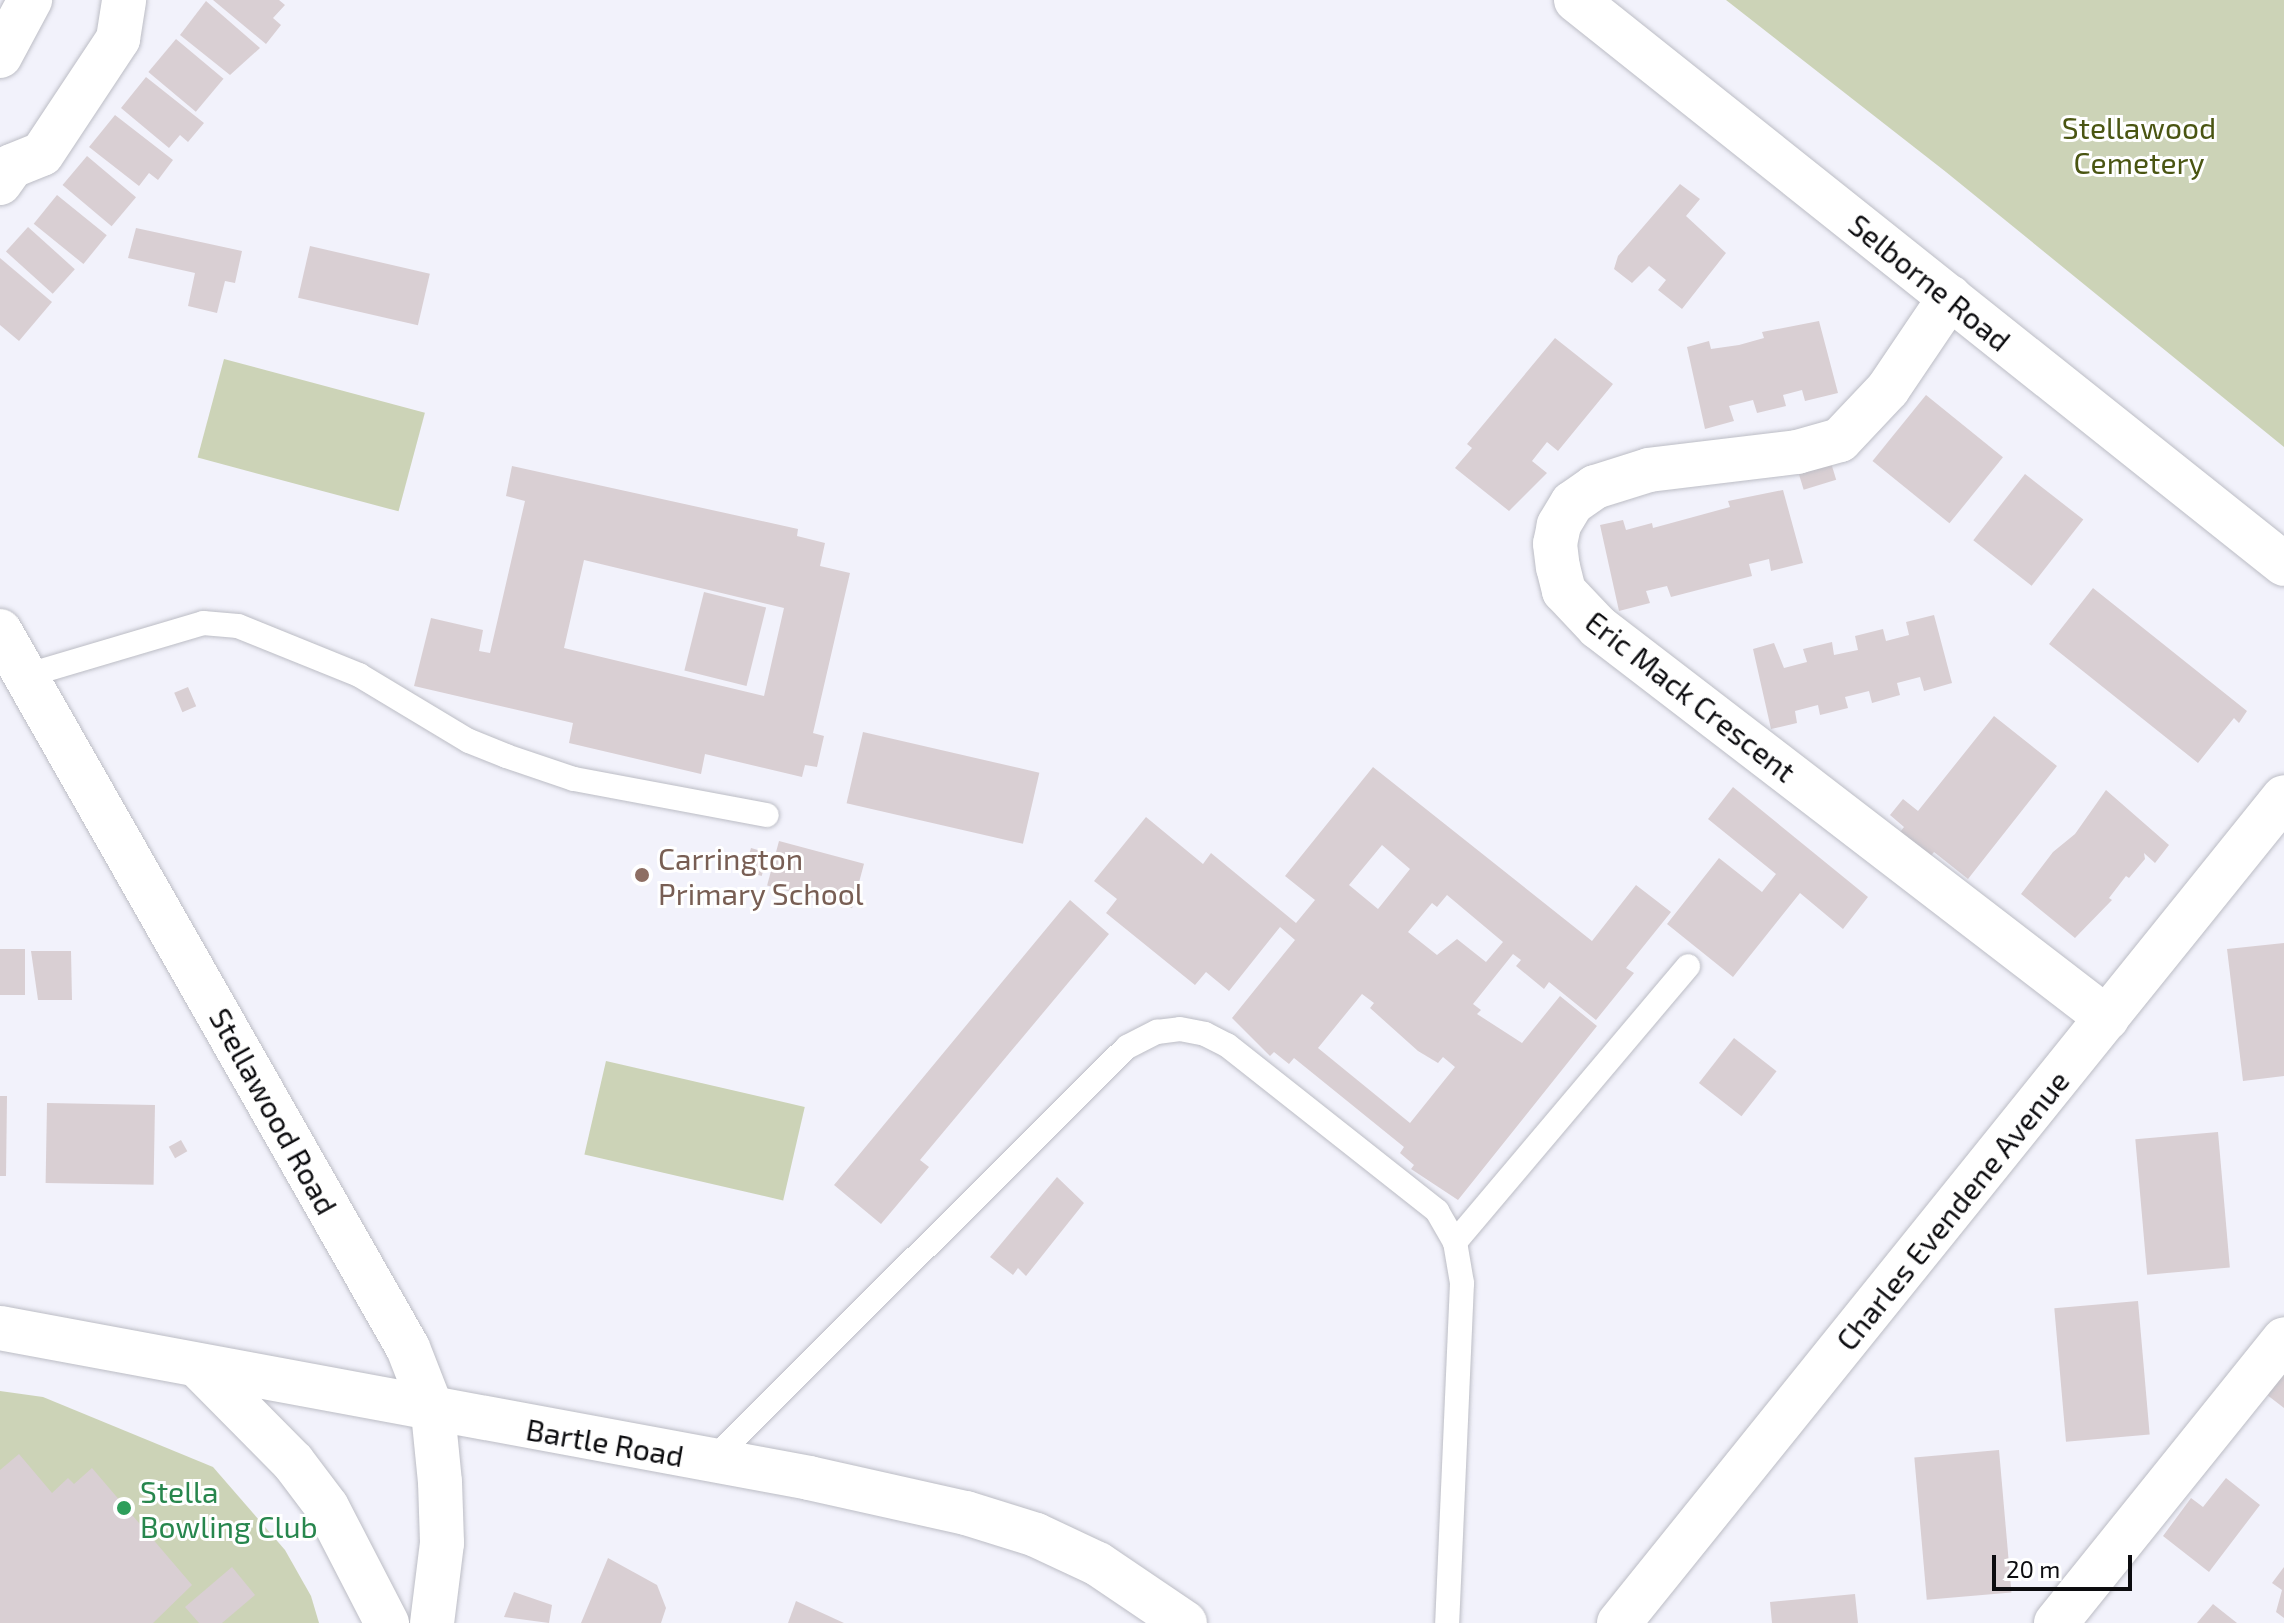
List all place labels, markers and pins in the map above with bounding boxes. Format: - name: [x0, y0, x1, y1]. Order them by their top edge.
- place label: Carrington Primary School: [658, 840, 864, 910]
- marker: Carrington Primary School: [633, 866, 651, 884]
- place label: Stella Bowling Club: [140, 1473, 318, 1544]
- marker: Stella Bowling Club: [115, 1499, 133, 1517]

